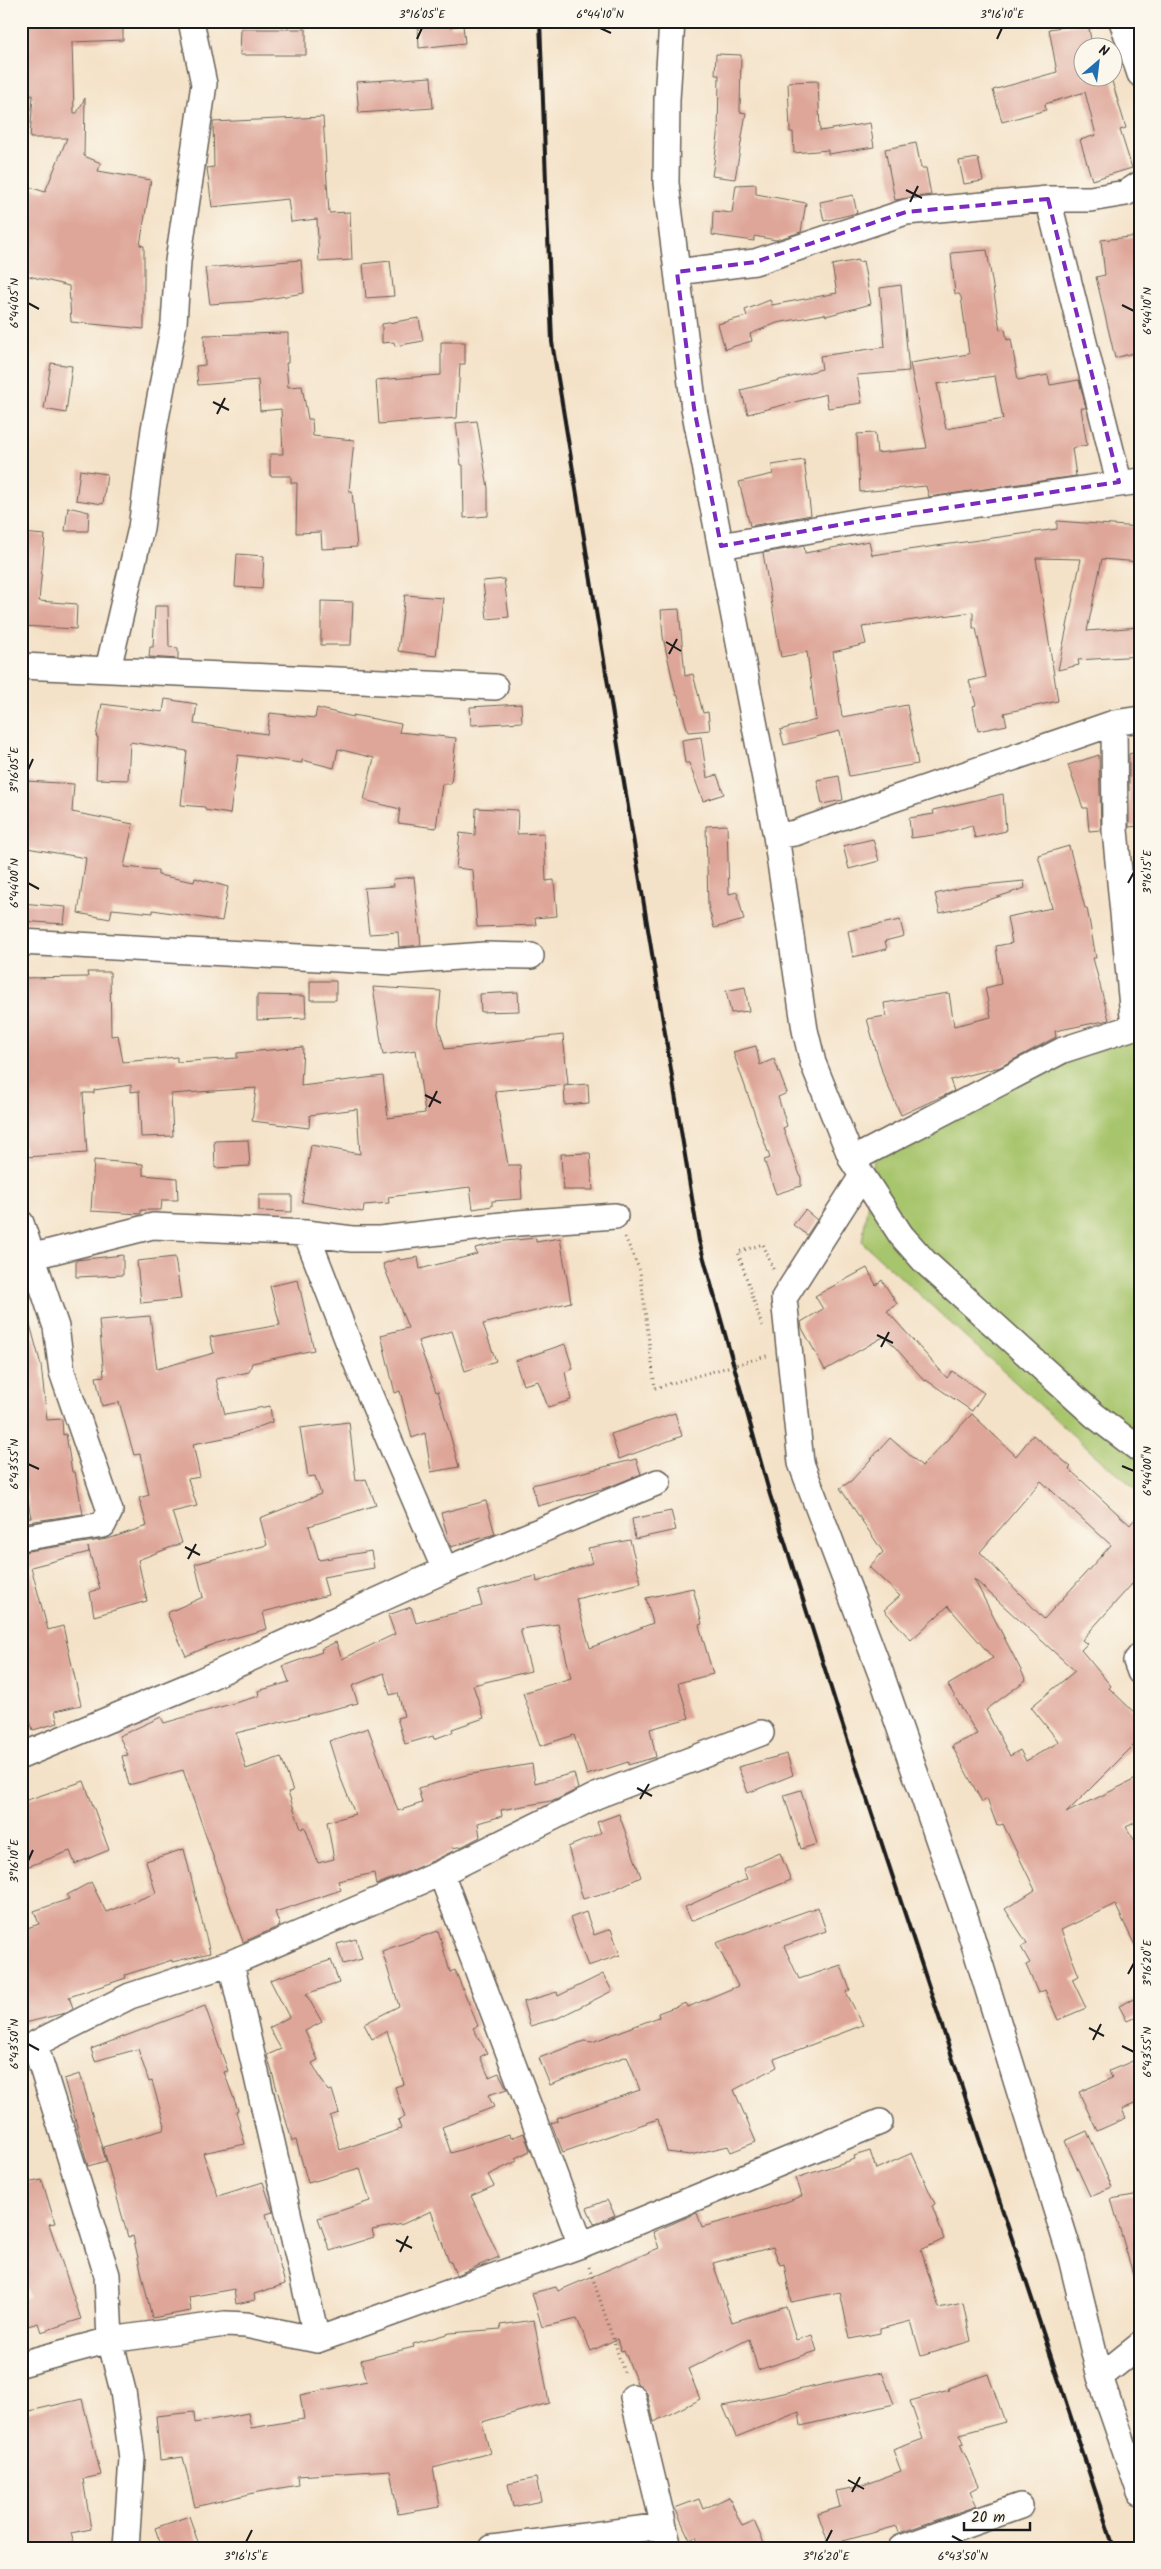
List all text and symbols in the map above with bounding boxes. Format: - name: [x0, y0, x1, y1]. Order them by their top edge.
- text: 3°16'05"E: [399, 5, 446, 24]
- text: 6°44'10"N: [576, 5, 624, 24]
- text: 3°16'10"E: [980, 5, 1025, 24]
- north arrow: [1074, 38, 1124, 88]
- text: N: [1095, 40, 1113, 63]
- text: 6°44'05"N: [5, 278, 24, 328]
- text: 6°44'10"N: [1138, 287, 1157, 335]
- text: 3°16'05"E: [5, 746, 24, 793]
- text: 3°16'15"E: [1138, 849, 1157, 894]
- text: 6°44'00"N: [5, 858, 24, 908]
- text: 6°43'55"N: [5, 1439, 24, 1489]
- text: 6°44'00"N: [1138, 1446, 1157, 1496]
- text: 3°16'10"E: [5, 1838, 24, 1883]
- text: 3°16'20"E: [1138, 1938, 1157, 1987]
- text: 6°43'50"N: [5, 2019, 24, 2069]
- text: 6°43'55"N: [1138, 2027, 1157, 2077]
- scale bar: [964, 2499, 1030, 2531]
- text: 20 m: [971, 2506, 1005, 2530]
- text: 3°16'15"E: [224, 2547, 269, 2566]
- text: 3°16'20"E: [802, 2547, 851, 2566]
- text: 6°43'50"N: [938, 2547, 988, 2566]

